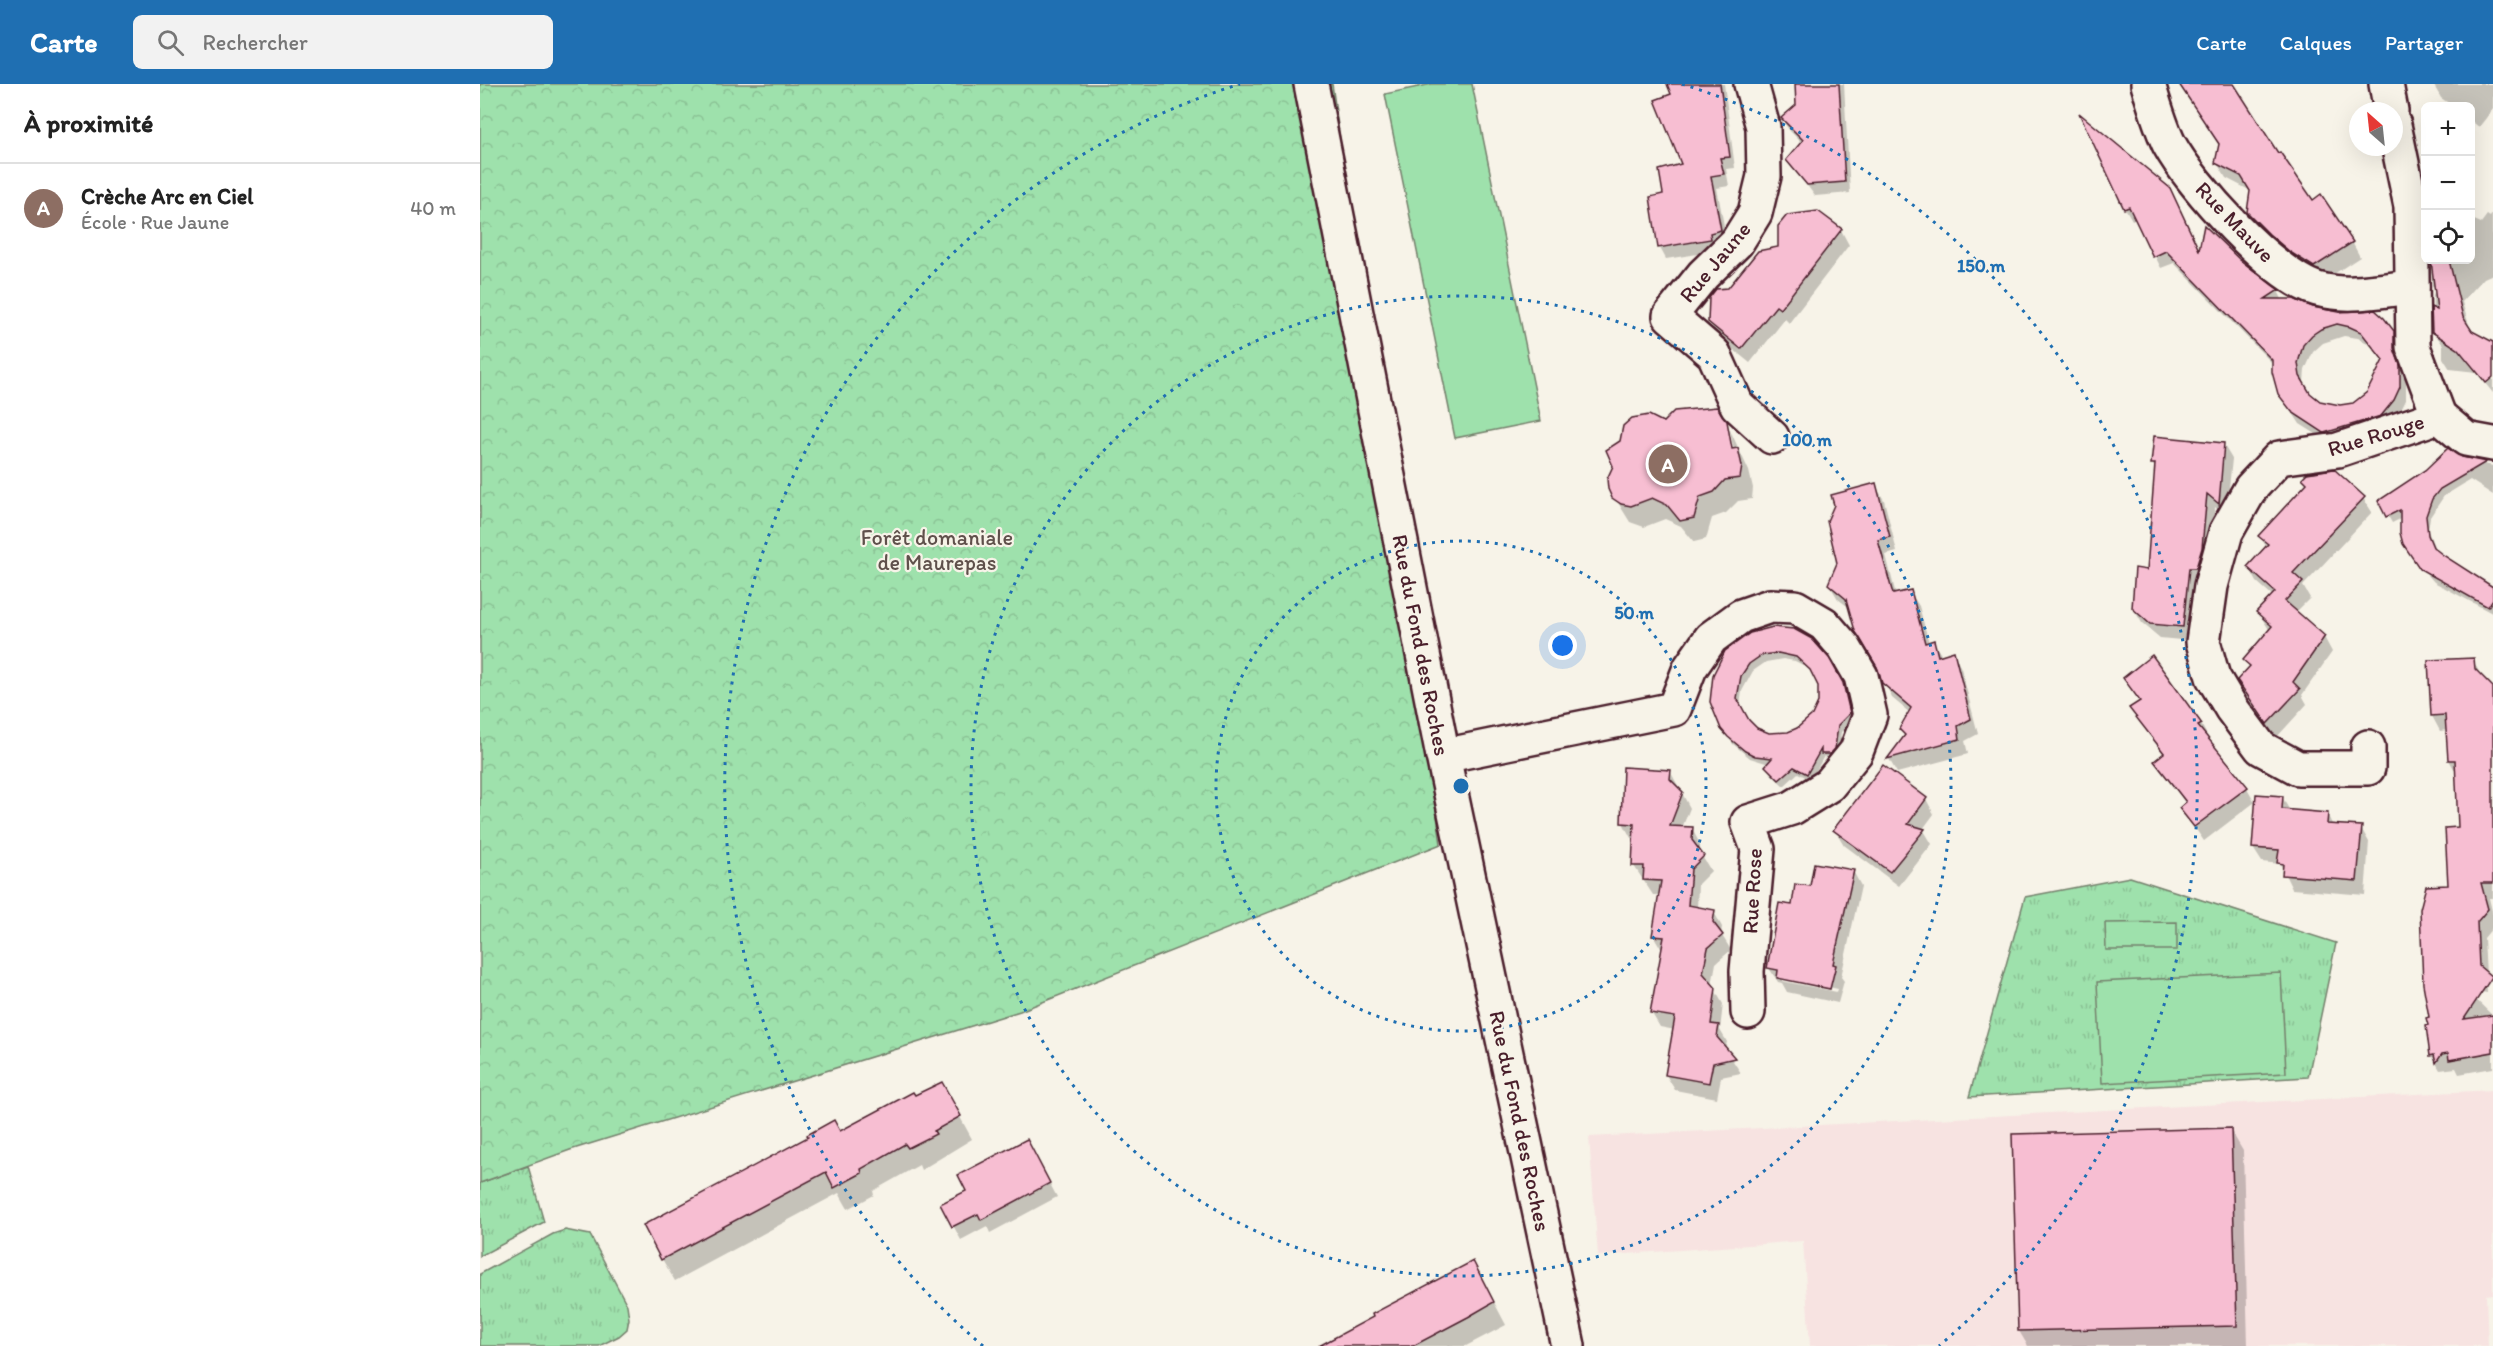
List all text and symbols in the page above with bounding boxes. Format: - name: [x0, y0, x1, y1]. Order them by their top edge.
- search box: [133, 15, 553, 69]
- text: Carte: [30, 25, 97, 59]
- icon: search: [154, 26, 187, 59]
- text: Rechercher: [202, 29, 308, 56]
- text: Carte: [2196, 30, 2247, 55]
- text: Calques: [2280, 30, 2352, 55]
- text: Partager: [2385, 30, 2463, 55]
- north arrow: [2349, 102, 2403, 156]
- map controls: [2421, 102, 2475, 264]
- button: +: [2421, 102, 2475, 156]
- text: À proximité: [24, 107, 153, 139]
- button: −: [2421, 156, 2475, 210]
- street label: Rue Mauve: [2190, 176, 2280, 268]
- text: Crèche Arc en Ciel: [81, 183, 253, 210]
- text: A: [37, 196, 50, 220]
- text: 40 m: [410, 196, 456, 220]
- text: École · Rue Jaune: [81, 210, 229, 234]
- button: locate: [2421, 210, 2475, 264]
- street label: Rue Jaune: [1673, 216, 1757, 308]
- text: 150 m: [1957, 255, 2006, 277]
- street label: Rue Rouge: [2324, 408, 2428, 462]
- text: 100 m: [1782, 429, 1833, 451]
- pin: A: [1648, 442, 1688, 487]
- park label: Forêt domaniale de Maurepas: [861, 524, 1013, 576]
- street label: Rue du Fond des Roches: [1386, 532, 1456, 758]
- text: 50 m: [1614, 602, 1655, 624]
- your location: [1548, 631, 1577, 660]
- centre of rings: [1451, 776, 1471, 796]
- street label: Rue Rose: [1736, 847, 1768, 935]
- street label: Rue du Fond des Roches: [1483, 1008, 1557, 1234]

